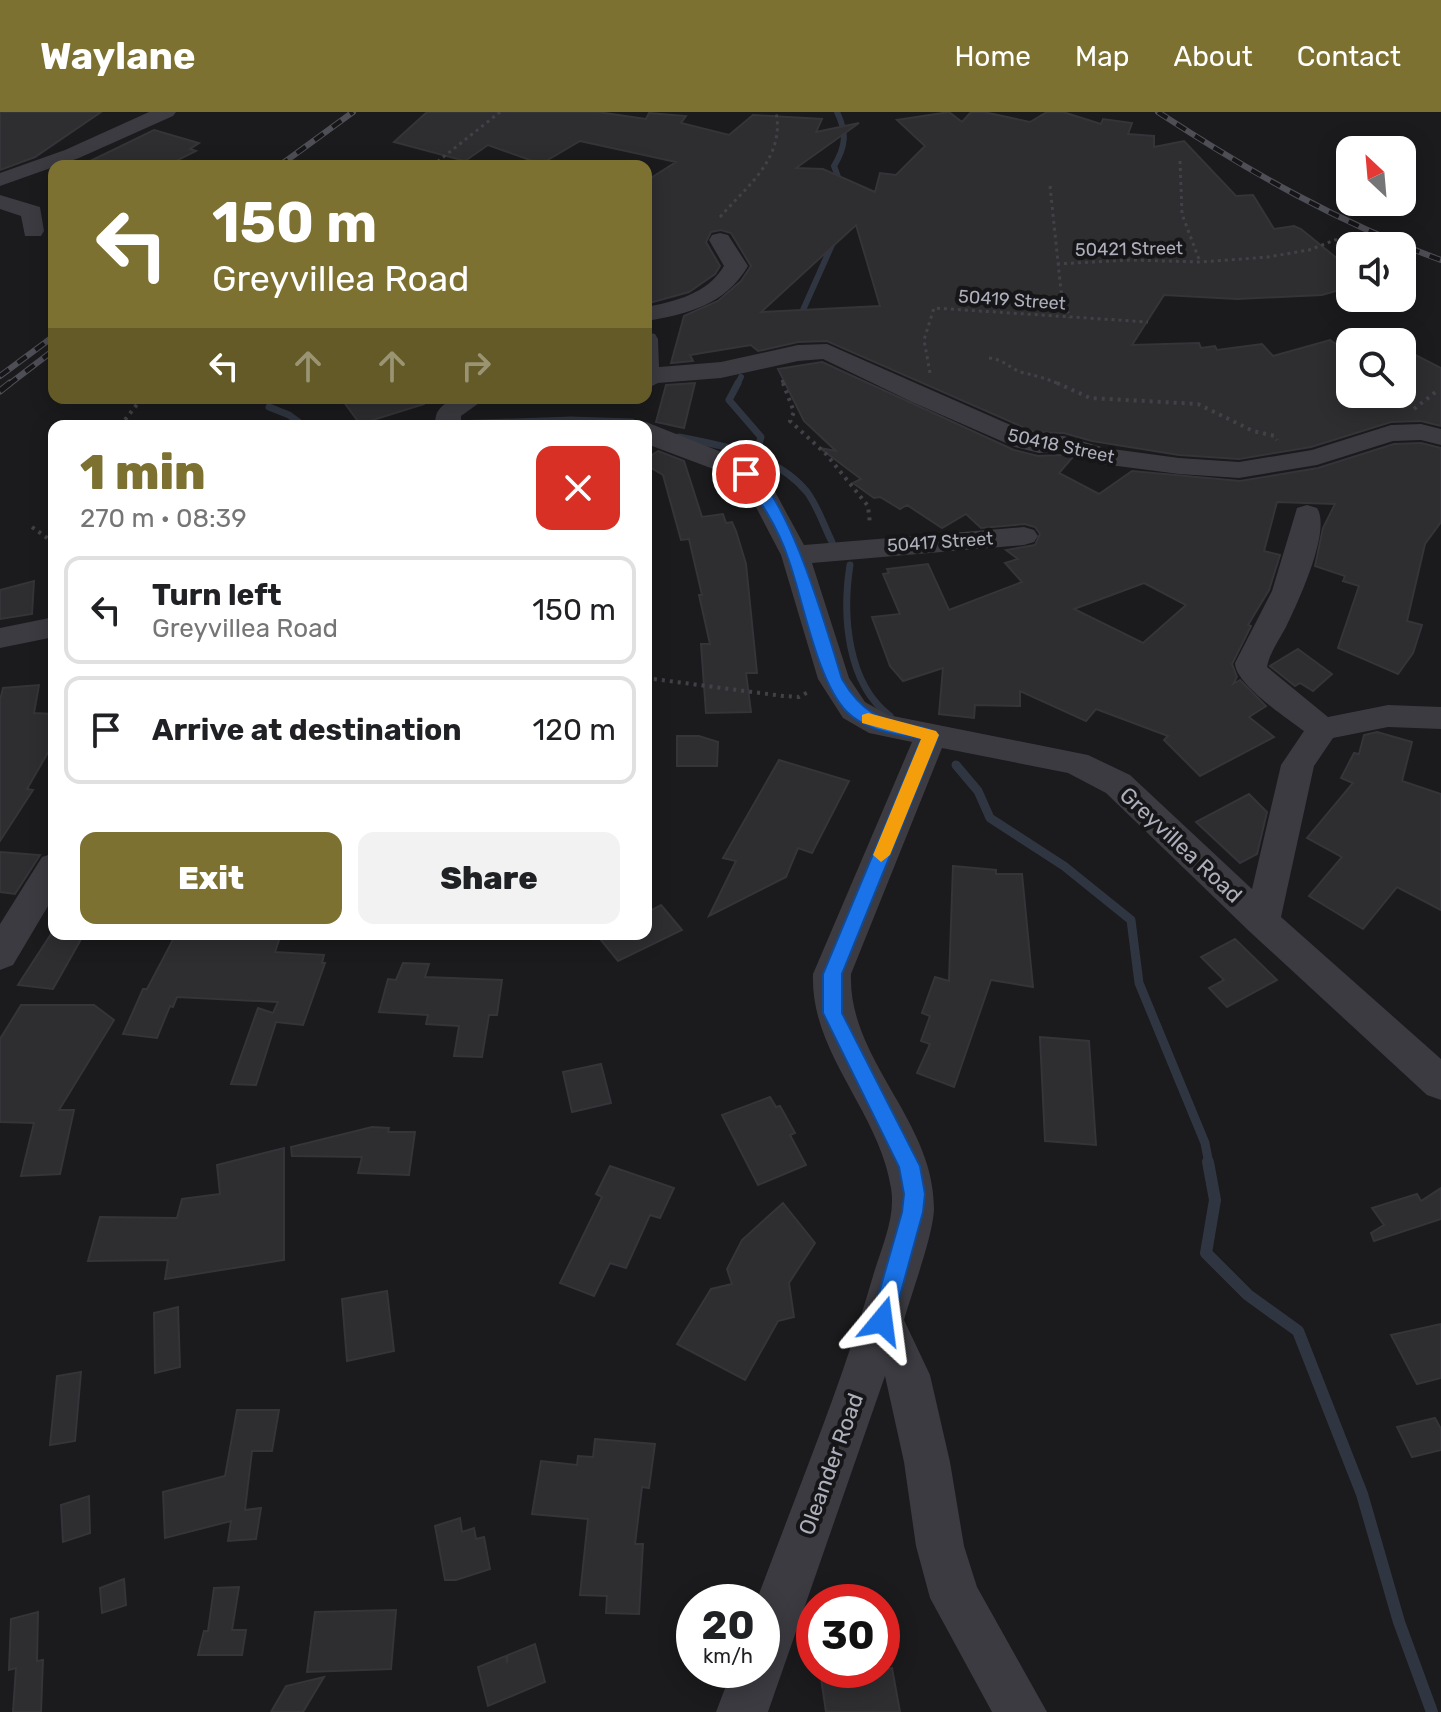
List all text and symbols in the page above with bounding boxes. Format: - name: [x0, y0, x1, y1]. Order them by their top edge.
- text: Waylane: [40, 33, 196, 79]
- text: Home: [954, 40, 1031, 73]
- text: Map: [1075, 40, 1129, 73]
- text: About: [1173, 40, 1253, 73]
- text: Contact: [1297, 40, 1401, 73]
- north arrow: [1336, 136, 1416, 216]
- map controls: [1336, 136, 1416, 408]
- text: 150 m: [212, 190, 377, 256]
- icon: left: [80, 192, 184, 296]
- button: sound: [1336, 232, 1416, 312]
- street label: 50421 Street: [1075, 237, 1183, 261]
- text: Greyvillea Road: [212, 257, 470, 300]
- street label: 50419 Street: [957, 285, 1067, 315]
- button: search: [1336, 328, 1416, 408]
- icon: left: [202, 344, 246, 388]
- icon: ahead: [286, 344, 330, 388]
- icon: ahead: [370, 344, 414, 388]
- icon: right: [454, 344, 498, 388]
- street label: 50418 Street: [1006, 424, 1116, 468]
- pin: [712, 440, 780, 508]
- text: 1 min: [80, 444, 206, 501]
- button: close: [536, 446, 620, 530]
- icon: arrive: [724, 452, 768, 496]
- text: 270 m · 08:39: [80, 503, 247, 534]
- street label: 50417 Street: [886, 527, 994, 557]
- text: Turn left: [152, 577, 282, 613]
- icon: left: [84, 588, 128, 632]
- text: 150 m: [532, 592, 616, 628]
- text: Greyvillea Road: [152, 613, 338, 644]
- icon: arrive: [84, 708, 128, 752]
- text: Arrive at destination: [152, 712, 462, 748]
- text: 120 m: [532, 712, 616, 748]
- street label: Greyvillea Road: [1114, 781, 1248, 909]
- button: Exit: [80, 832, 342, 924]
- button: Share: [358, 832, 620, 924]
- position arrow: [840, 1279, 924, 1363]
- street label: Oleander Road: [793, 1389, 869, 1539]
- speed limit sign: 30: [796, 1584, 900, 1688]
- text: 20: [701, 1602, 755, 1649]
- text: km/h: [703, 1644, 753, 1668]

